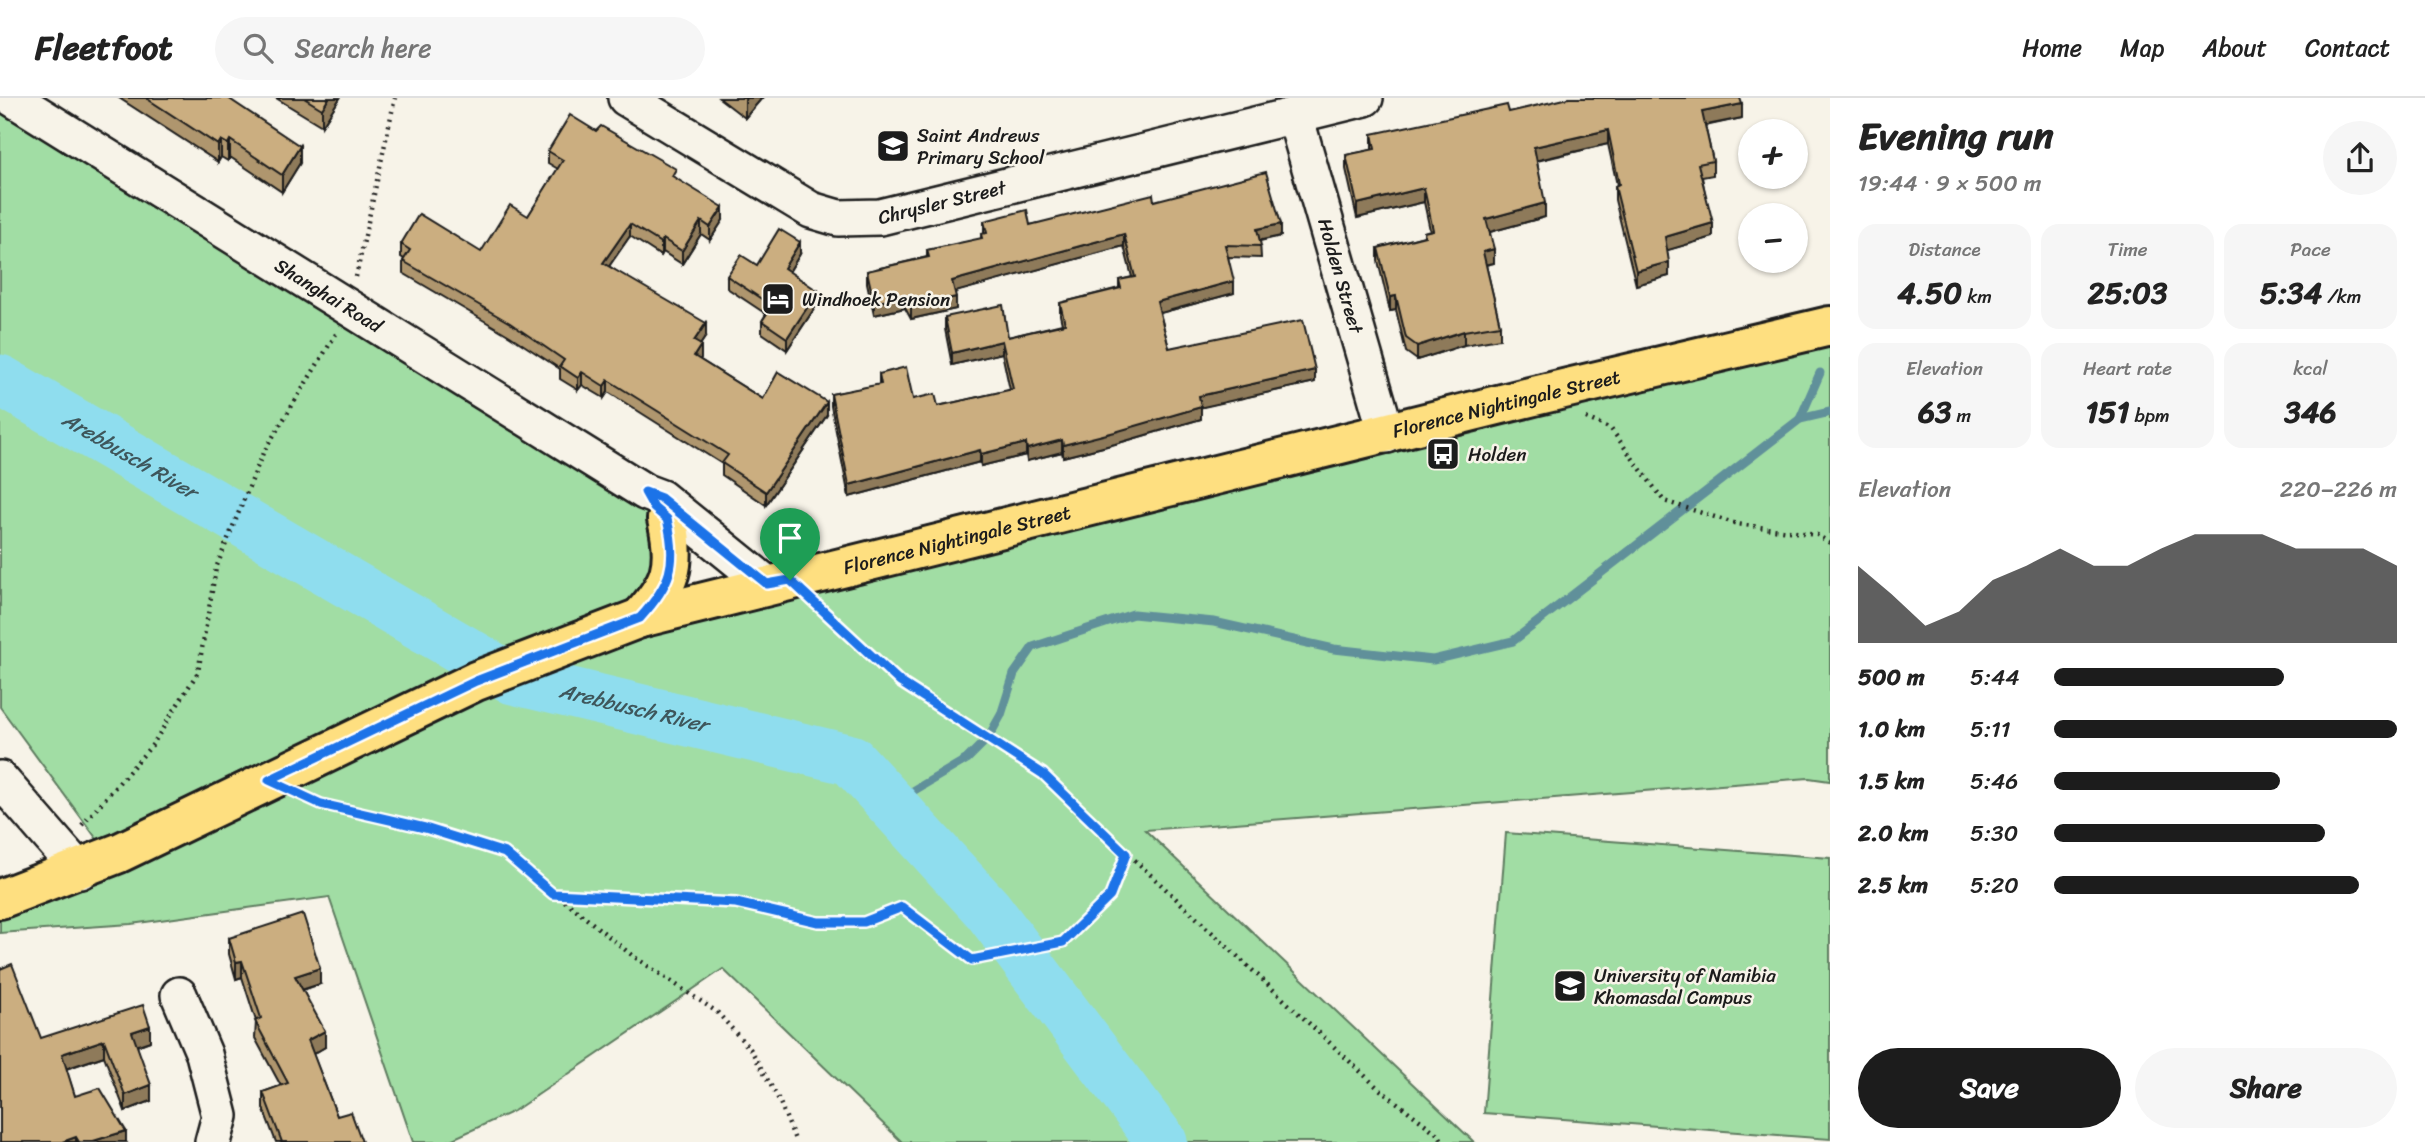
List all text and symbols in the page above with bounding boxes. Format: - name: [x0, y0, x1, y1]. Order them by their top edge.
- search box: [215, 17, 705, 80]
- text: Fleetfoot: [35, 19, 173, 77]
- text: Search here: [295, 25, 432, 71]
- text: Home: [2022, 27, 2082, 69]
- text: Map: [2120, 27, 2164, 69]
- text: About: [2202, 27, 2267, 69]
- text: Contact: [2305, 27, 2390, 69]
- icon: search: [239, 29, 277, 67]
- text: Evening run: [1858, 103, 2054, 170]
- place label: Saint Andrews Primary School: [917, 119, 1045, 174]
- map controls: [1738, 119, 1808, 273]
- button: +: [1738, 119, 1808, 189]
- button: share: [2323, 121, 2397, 195]
- school or university icon: Saint Andrews Primary School: [874, 127, 912, 165]
- text: 19:44 · 9 × 500 m: [1858, 163, 2041, 204]
- street label: Chrysler Street: [874, 170, 1011, 234]
- button: −: [1738, 203, 1808, 273]
- street label: Holden Street: [1308, 214, 1373, 338]
- text: Distance: [1908, 233, 1981, 266]
- text: Time: [2107, 233, 2148, 266]
- text: Pace: [2290, 233, 2331, 266]
- street label: Shanghai Road: [268, 249, 391, 343]
- text: 4.50: [1897, 266, 1962, 320]
- text: 25:03: [2087, 266, 2168, 320]
- text: 5:34: [2260, 266, 2322, 320]
- hotel icon: Windhoek Pension: [759, 280, 797, 318]
- text: km: [1962, 280, 1992, 313]
- text: /km: [2322, 280, 2361, 313]
- place label: Windhoek Pension: [802, 283, 950, 316]
- text: Elevation: [1906, 352, 1983, 385]
- text: Heart rate: [2083, 352, 2172, 385]
- text: kcal: [2293, 352, 2328, 385]
- street label: Florence Nightingale Street: [1389, 360, 1624, 448]
- text: 63: [1918, 385, 1951, 439]
- text: 151: [2085, 385, 2130, 439]
- text: 346: [2284, 385, 2337, 439]
- text: m: [1951, 399, 1971, 432]
- text: bpm: [2130, 399, 2170, 432]
- water label: Arebbusch River: [54, 401, 208, 512]
- bus stop icon: Holden: [1424, 435, 1462, 473]
- place label: Holden: [1468, 438, 1527, 471]
- text: Elevation: [1858, 469, 1951, 510]
- text: 220–226 m: [2280, 469, 2397, 510]
- street label: Florence Nightingale Street: [840, 496, 1074, 584]
- pin: [760, 508, 820, 580]
- icon: arrive: [771, 519, 809, 557]
- text: 500 m: [1858, 657, 1925, 698]
- text: 5:44: [1970, 657, 2020, 698]
- water label: Arebbusch River: [555, 672, 716, 745]
- text: 1.0 km: [1858, 709, 1925, 750]
- text: 5:11: [1970, 709, 2011, 750]
- text: 1.5 km: [1858, 761, 1925, 802]
- text: 5:46: [1970, 761, 2018, 802]
- text: 2.0 km: [1858, 813, 1929, 854]
- text: 5:30: [1970, 813, 2018, 854]
- text: 2.5 km: [1858, 865, 1928, 906]
- text: 5:20: [1970, 865, 2019, 906]
- place label: University of Namibia Khomasdal Campus: [1594, 959, 1776, 1014]
- school or university icon: University of Namibia Khomasdal Campus: [1551, 967, 1589, 1005]
- button: Save: [1858, 1048, 2121, 1128]
- button: Share: [2135, 1048, 2397, 1128]

